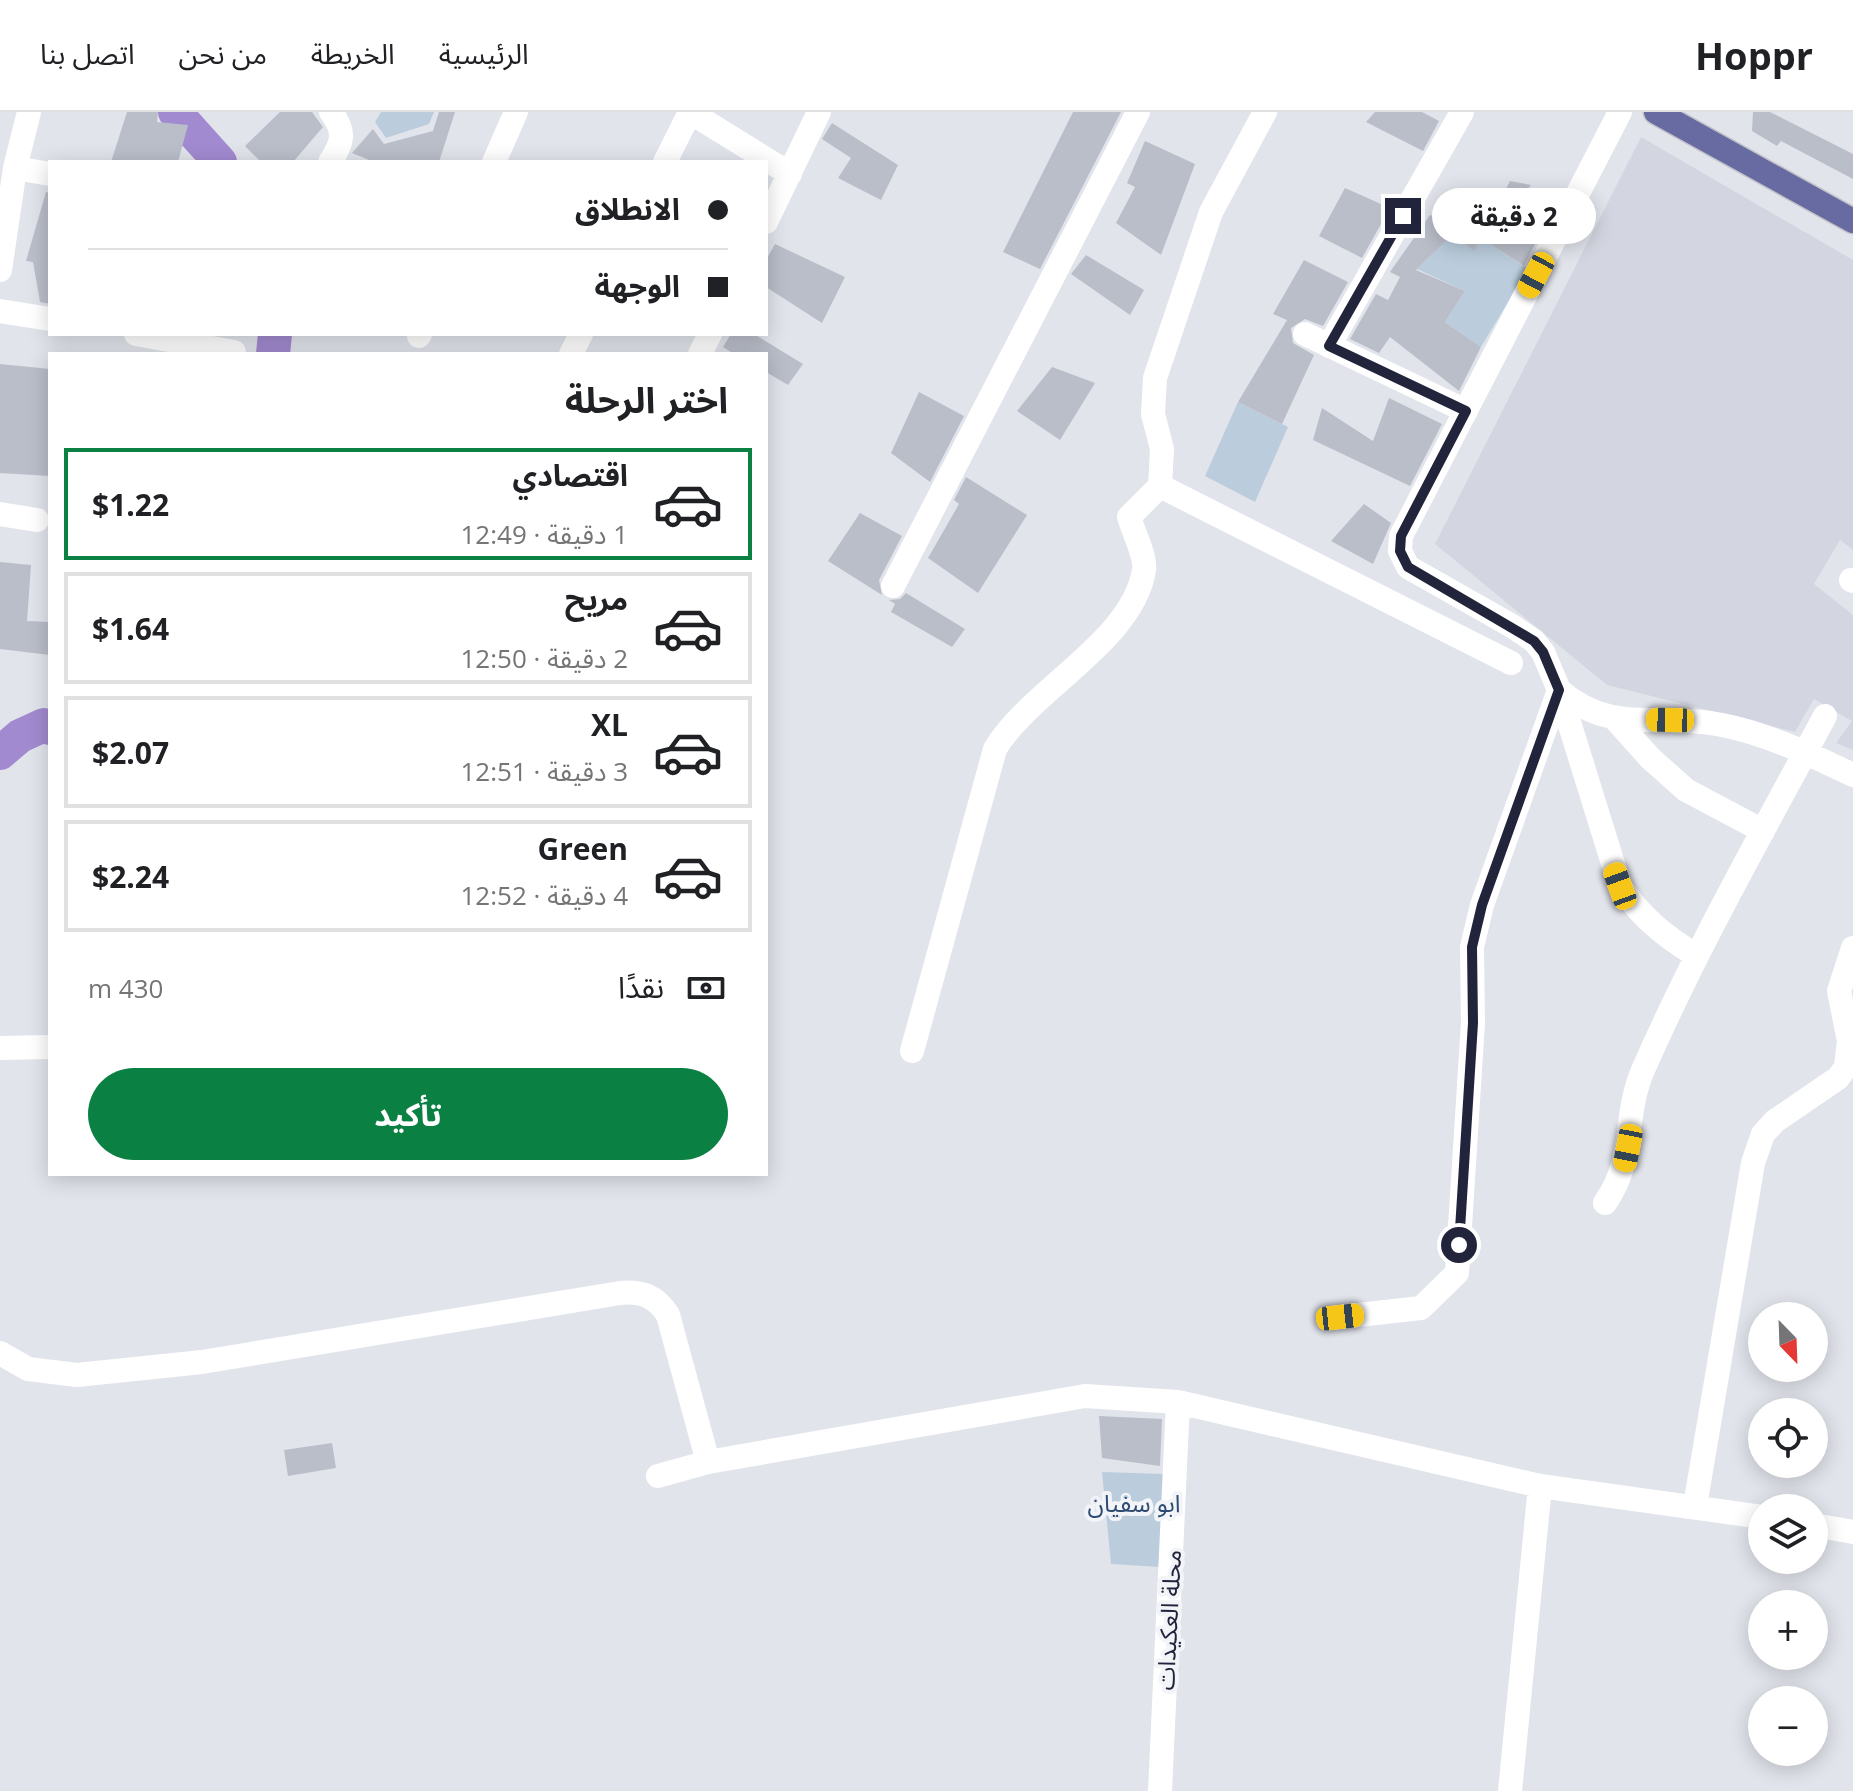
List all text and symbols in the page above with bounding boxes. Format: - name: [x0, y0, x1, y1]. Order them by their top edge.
- text: Hoppr: [1695, 29, 1813, 81]
- text: اتصل بنا: [40, 34, 135, 72]
- text: من نحن: [179, 34, 267, 72]
- text: الخريطة: [311, 34, 395, 72]
- text: الرئيسية: [439, 34, 529, 72]
- text: الانطلاق: [575, 188, 680, 229]
- callout: 2 دقيقة: [1431, 188, 1595, 244]
- route end: [1385, 198, 1421, 234]
- text: 2 دقيقة: [1470, 198, 1558, 234]
- car: [1514, 248, 1558, 302]
- text: الوجهة: [595, 265, 680, 306]
- text: اختر الرحلة: [565, 375, 728, 424]
- text: اقتصادي: [513, 454, 628, 495]
- icon: car: [652, 468, 724, 540]
- text: $1.22: [92, 484, 169, 525]
- text: 1 دقيقة · 12:49: [461, 516, 628, 552]
- text: مريح: [565, 578, 628, 619]
- icon: car: [652, 592, 724, 664]
- text: $1.64: [92, 608, 169, 649]
- text: 2 دقيقة · 12:50: [461, 640, 628, 676]
- text: XL: [591, 704, 628, 745]
- car: [1646, 708, 1694, 732]
- icon: car: [652, 716, 724, 788]
- text: $2.07: [92, 732, 169, 773]
- text: 3 دقيقة · 12:51: [461, 753, 628, 789]
- text: Green: [537, 828, 628, 869]
- icon: car: [652, 840, 724, 912]
- text: $2.24: [92, 856, 169, 897]
- car: [1601, 859, 1639, 913]
- text: 4 دقيقة · 12:52: [461, 877, 628, 913]
- text: نقدًا: [618, 966, 664, 1007]
- icon: cash: [684, 966, 728, 1010]
- text: 430 m: [88, 970, 163, 1006]
- button: تأكيد: [88, 1068, 728, 1160]
- car: [1612, 1122, 1644, 1174]
- route start: [1441, 1227, 1477, 1263]
- north arrow: [1748, 1302, 1828, 1382]
- map controls: [1748, 1302, 1828, 1766]
- car: [1315, 1303, 1365, 1331]
- button: locate: [1748, 1398, 1828, 1478]
- park label: ابو سفيان: [1088, 1486, 1180, 1519]
- button: layers: [1748, 1494, 1828, 1574]
- street label: محلة العكيدات: [1148, 1549, 1188, 1691]
- button: +: [1748, 1590, 1828, 1670]
- button: −: [1748, 1686, 1828, 1766]

